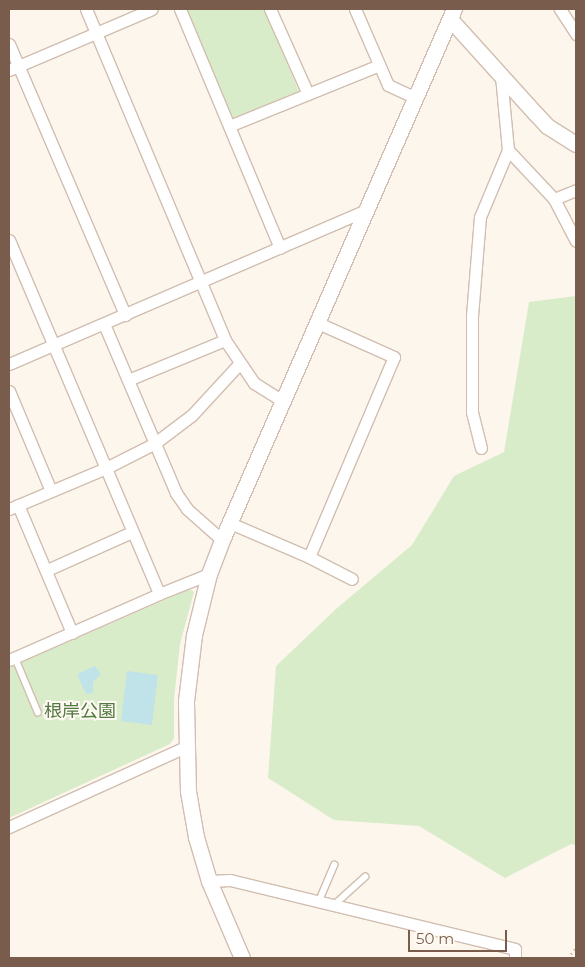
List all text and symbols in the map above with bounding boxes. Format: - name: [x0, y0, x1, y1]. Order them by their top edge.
- park label: 根岸公園: [44, 700, 116, 722]
- scale bar: [410, 920, 509, 952]
- text: 50 m: [416, 929, 454, 948]

